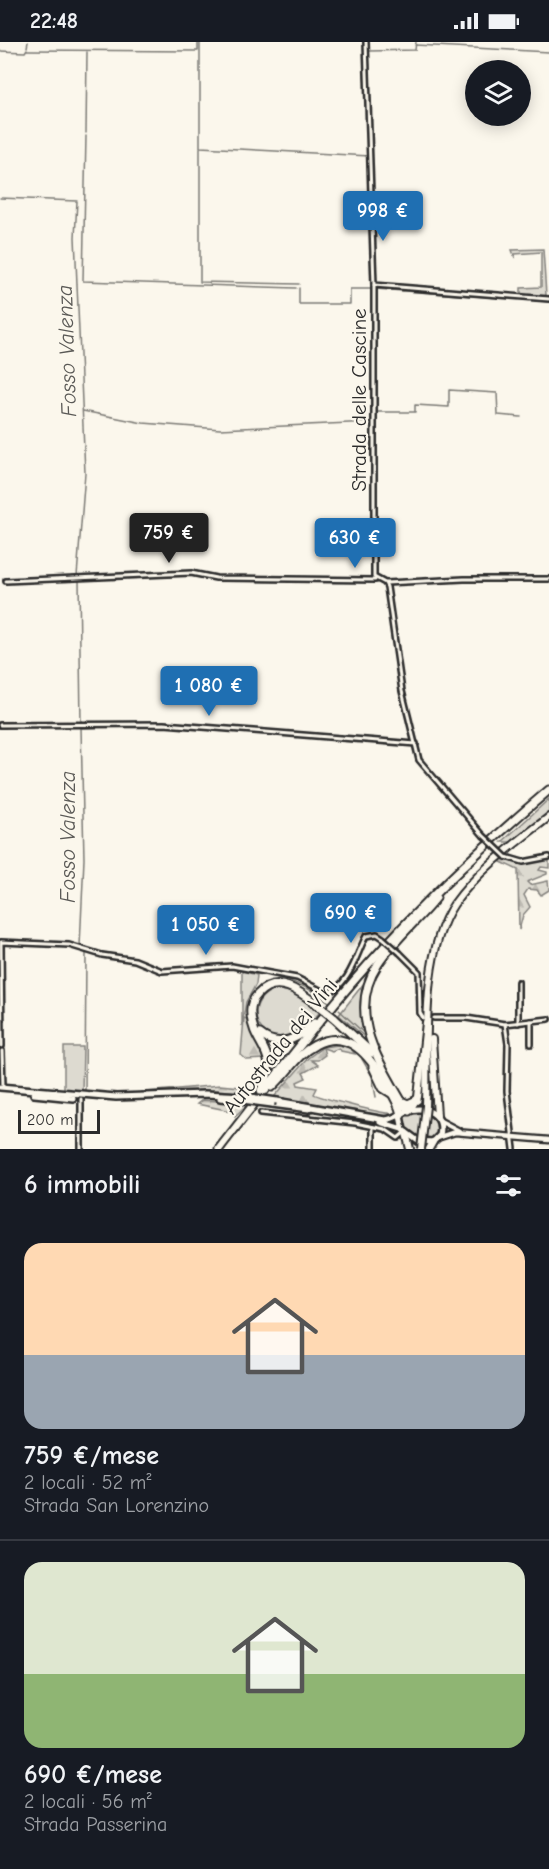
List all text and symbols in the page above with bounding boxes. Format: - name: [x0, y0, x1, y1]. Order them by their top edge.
- text: 22:48: [30, 8, 78, 34]
- map controls: [465, 60, 531, 126]
- button: layers: [465, 60, 531, 126]
- pin: 998 €: [341, 191, 425, 242]
- text: 998 €: [357, 199, 409, 222]
- water label: Fosso Valenza: [52, 285, 82, 417]
- street label: Strada delle Cascine: [347, 308, 371, 492]
- pin: 759 €: [127, 513, 211, 564]
- pin: 630 €: [313, 518, 397, 569]
- text: 759 €: [144, 521, 194, 544]
- text: 630 €: [329, 526, 381, 549]
- pin: 1 080 €: [154, 666, 264, 717]
- text: 1 080 €: [175, 674, 244, 697]
- water label: Fosso Valenza: [55, 771, 81, 903]
- pin: 690 €: [309, 893, 393, 944]
- text: 690 €: [324, 901, 378, 924]
- pin: 1 050 €: [151, 905, 261, 956]
- text: 1 050 €: [171, 913, 241, 936]
- street label: Autostrada dei Vini: [218, 973, 342, 1119]
- scale bar: [18, 1107, 100, 1134]
- text: 200 m: [27, 1111, 73, 1129]
- icon: filters: [492, 1169, 525, 1202]
- text: 6 immobili: [24, 1170, 140, 1200]
- icon: home: [221, 1282, 329, 1390]
- text: 759 €/mese: [24, 1441, 159, 1471]
- text: 2 locali · 52 m²: [24, 1471, 151, 1494]
- text: Strada San Lorenzino: [24, 1494, 209, 1517]
- icon: home: [221, 1601, 329, 1709]
- text: 690 €/mese: [24, 1760, 162, 1790]
- text: 2 locali · 56 m²: [24, 1790, 152, 1813]
- text: Strada Passerina: [24, 1813, 167, 1836]

